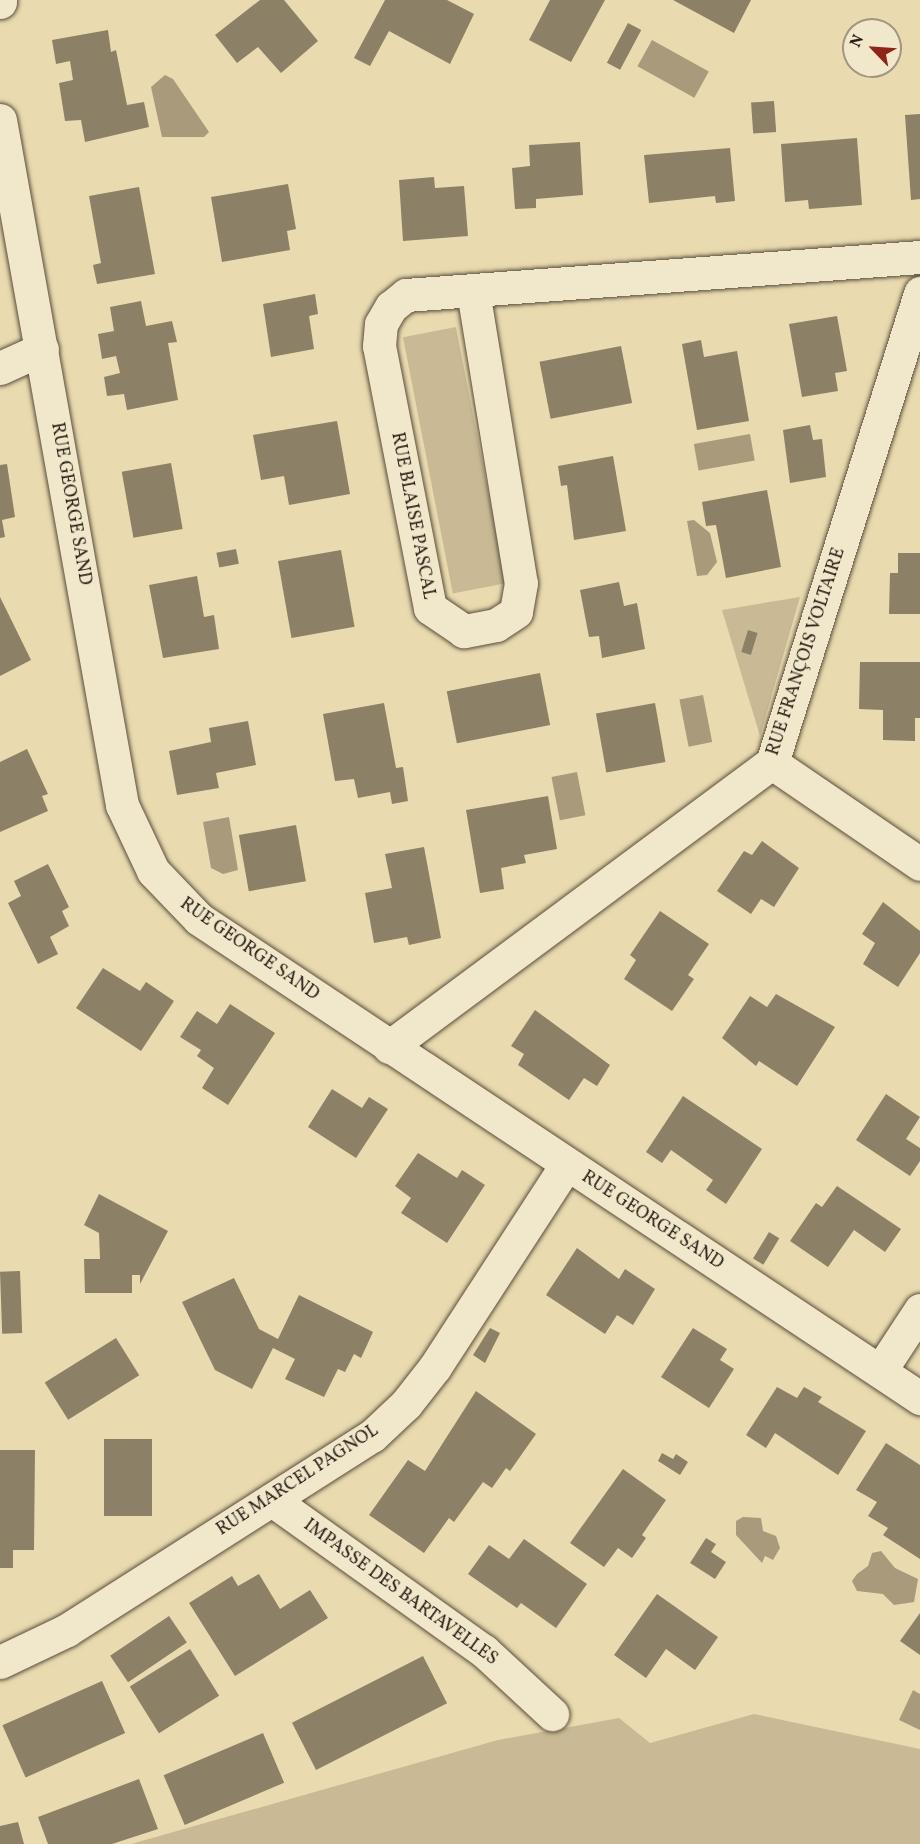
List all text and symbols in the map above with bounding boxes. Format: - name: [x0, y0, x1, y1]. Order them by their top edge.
- north arrow: [842, 18, 902, 78]
- text: N: [845, 31, 870, 51]
- street label: RUE GEORGE SAND: [45, 421, 95, 587]
- street label: RUE BLAISE PASCAL: [385, 431, 439, 601]
- street label: RUE FRANÇOIS VOLTAIRE: [763, 545, 851, 759]
- street label: RUE GEORGE SAND: [175, 894, 323, 1006]
- street label: RUE GEORGE SAND: [577, 1167, 727, 1275]
- street label: RUE MARCEL PAGNOL: [213, 1421, 383, 1541]
- street label: IMPASSE DES BARTAVELLES: [299, 1515, 501, 1671]

